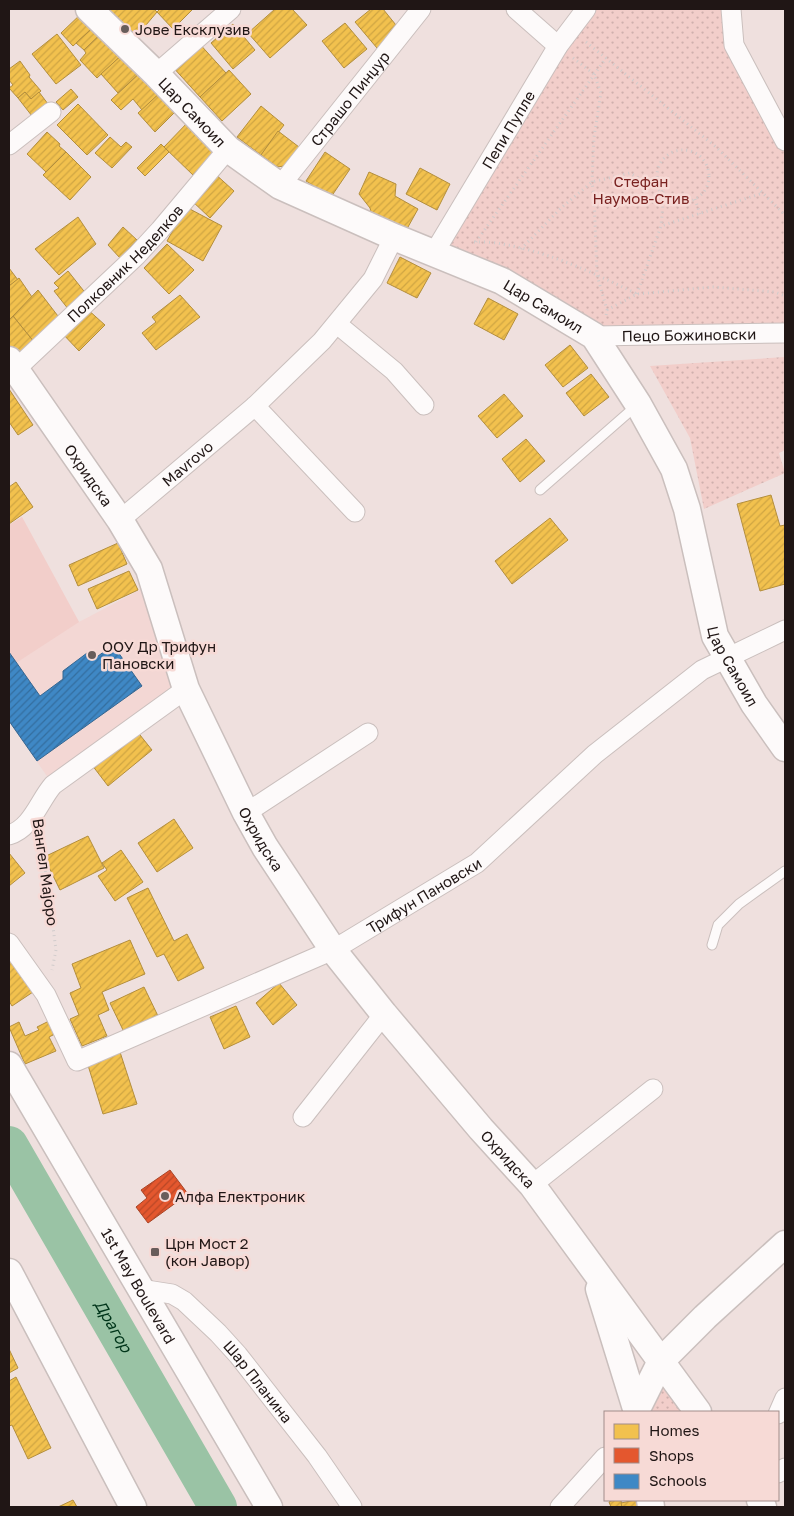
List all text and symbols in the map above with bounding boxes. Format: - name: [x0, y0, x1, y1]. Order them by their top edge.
- place label: Јове Ексклузив: [135, 20, 250, 38]
- marker: Јове Ексклузив: [119, 23, 131, 35]
- street label: Страшо Пинџур: [307, 47, 393, 149]
- street label: Цар Самоил: [155, 73, 230, 150]
- street label: Пепи Пупле: [478, 87, 539, 172]
- park label: Стефан Наумов-Стив: [593, 172, 689, 207]
- street label: Полковник Неделков: [63, 201, 187, 325]
- street label: Цар Самоил: [501, 275, 587, 336]
- street label: Пецо Божиновски: [622, 324, 756, 345]
- street label: Mavrovo: [158, 437, 216, 490]
- street label: Охридска: [61, 440, 117, 510]
- street label: Цар Самоил: [704, 624, 762, 709]
- place label: ООУ Др Трифун Пановски: [102, 637, 216, 672]
- marker: ООУ Др Трифун Пановски: [86, 649, 98, 661]
- street label: Охридска: [235, 804, 287, 874]
- street label: Вангел Мајоро: [30, 817, 62, 927]
- street label: Трифун Пановски: [363, 854, 485, 937]
- street label: Охридска: [477, 1126, 539, 1191]
- place label: Алфа Електроник: [175, 1187, 306, 1205]
- marker: Алфа Електроник: [159, 1190, 171, 1202]
- street label: 1st May Boulevard: [98, 1225, 180, 1347]
- place label: Црн Мост 2 (кон Јавор): [165, 1234, 250, 1269]
- marker: Црн Мост 2 (кон Јавор): [149, 1246, 161, 1258]
- water label: Драгор: [90, 1295, 137, 1357]
- street label: Шар Планина: [220, 1336, 297, 1426]
- legend: [604, 1411, 779, 1501]
- text: Homes: [649, 1421, 699, 1439]
- text: Shops: [649, 1446, 694, 1464]
- text: Schools: [649, 1471, 707, 1489]

